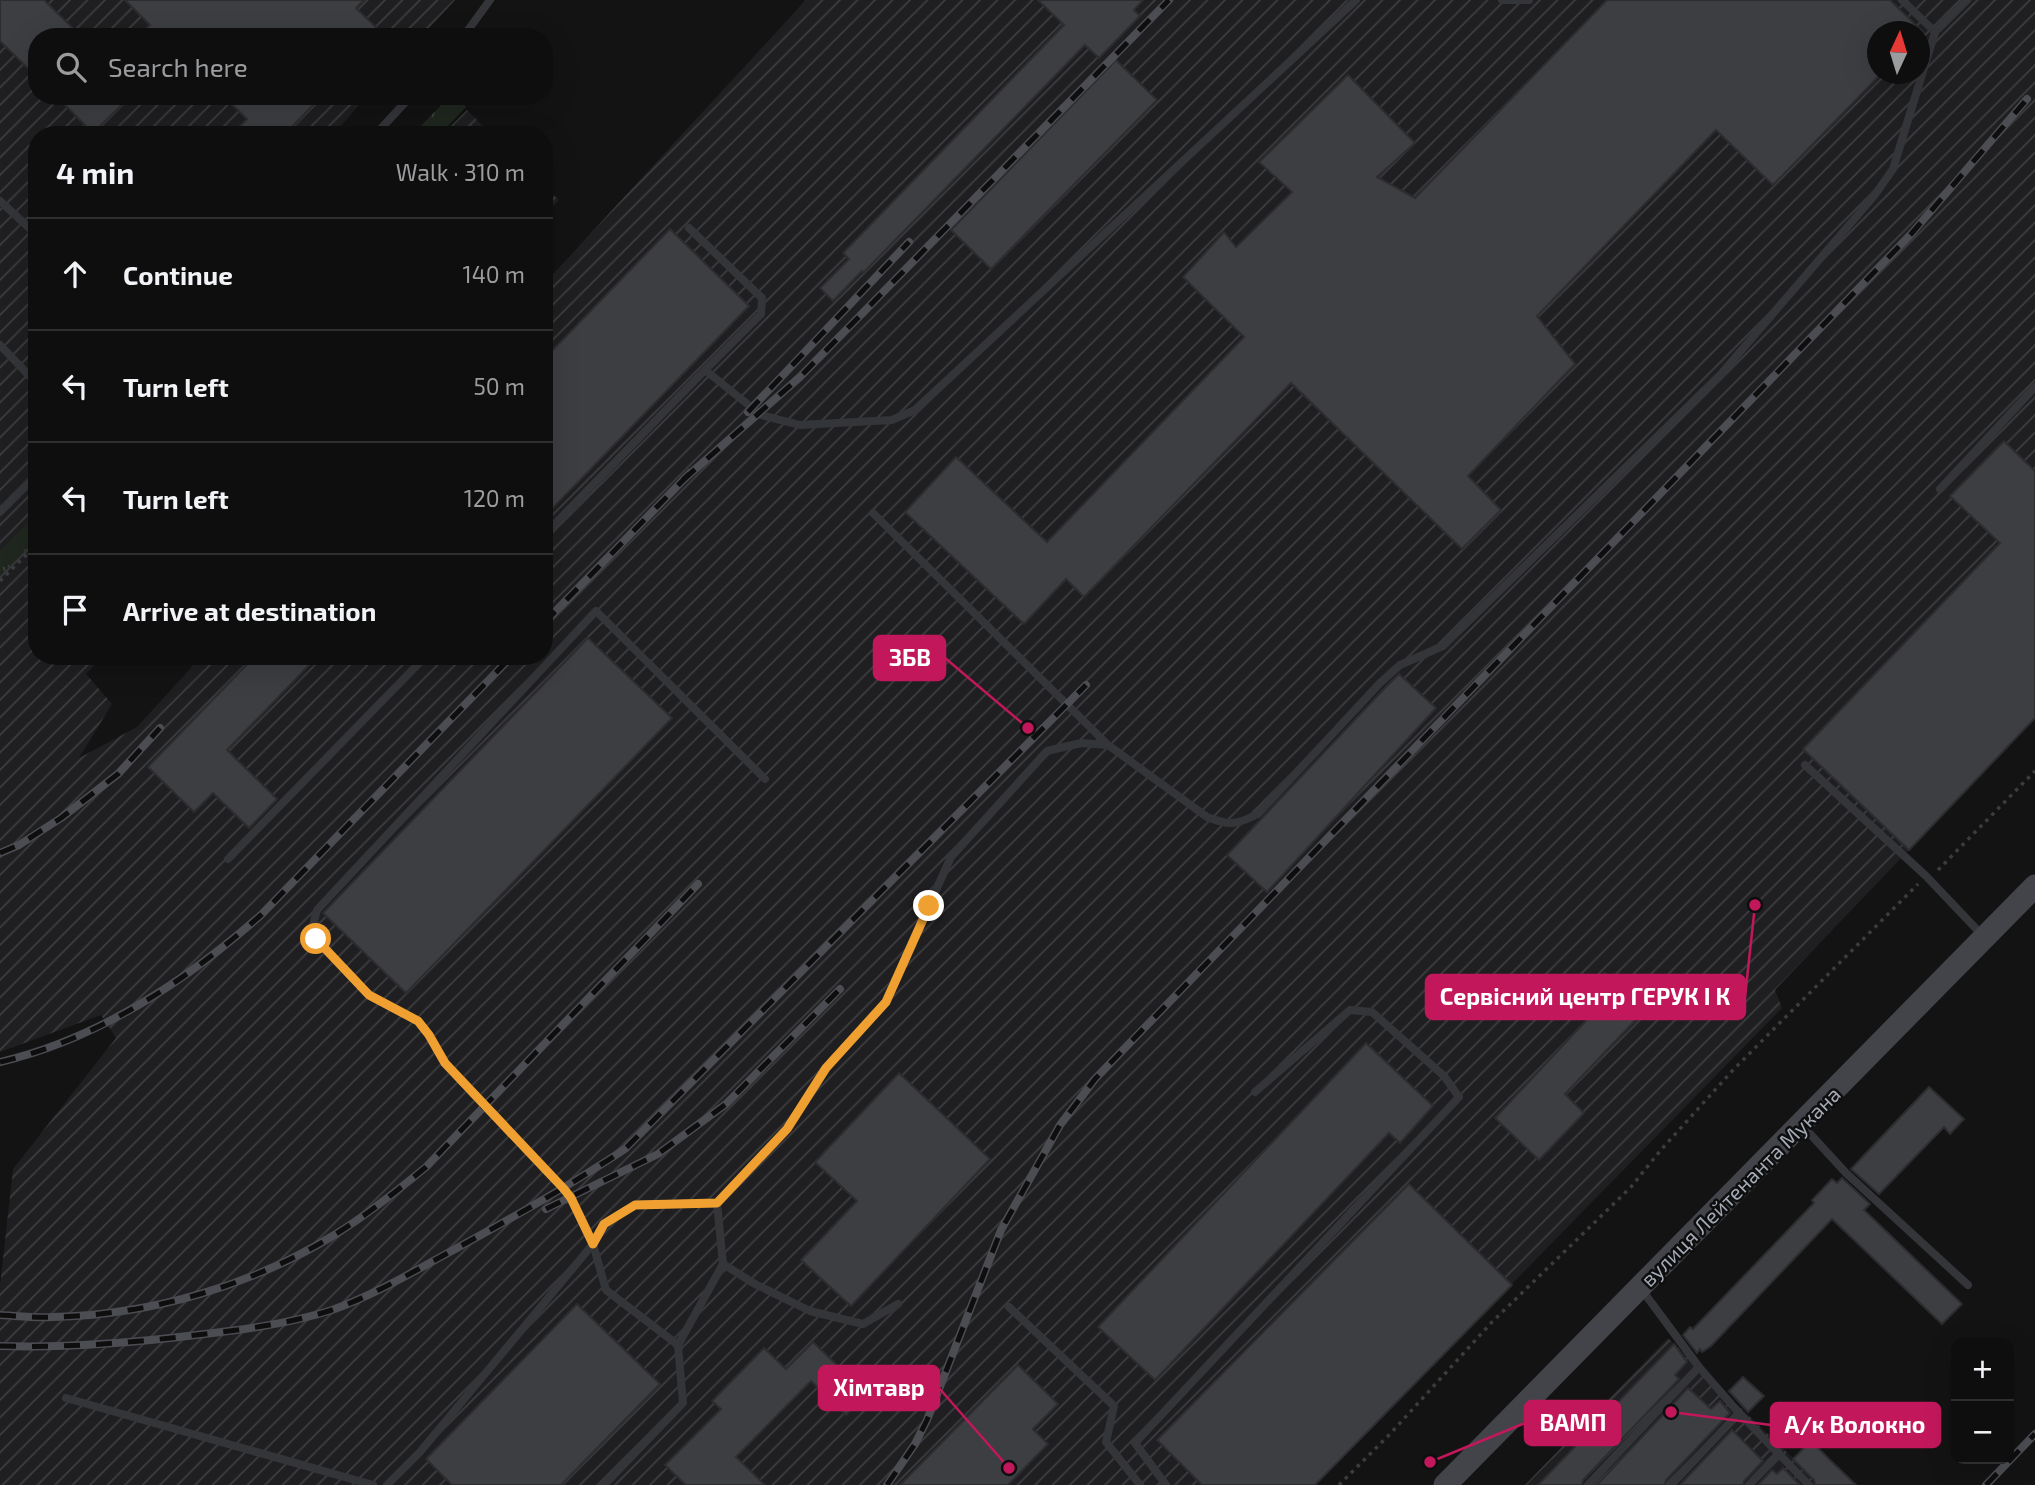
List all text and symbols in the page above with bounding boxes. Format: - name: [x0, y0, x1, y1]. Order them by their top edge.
- north arrow: [1867, 21, 1930, 84]
- search box: [28, 28, 553, 105]
- icon: search: [52, 48, 90, 86]
- text: Search here: [108, 51, 248, 82]
- text: 4 min: [56, 154, 134, 190]
- text: Walk · 310 m: [396, 158, 525, 186]
- icon: ahead: [56, 255, 94, 293]
- text: Continue: [123, 259, 233, 290]
- text: 140 m: [463, 260, 525, 288]
- icon: left: [56, 367, 94, 405]
- text: Turn left: [123, 371, 229, 402]
- text: 50 m: [474, 372, 525, 400]
- icon: left: [56, 479, 94, 517]
- text: Turn left: [123, 483, 229, 514]
- text: 120 m: [464, 484, 525, 512]
- icon: arrive: [56, 591, 94, 629]
- text: Arrive at destination: [123, 595, 376, 626]
- callout: ЗБВ: [874, 636, 945, 680]
- text: ЗБВ: [889, 643, 931, 671]
- route end: [913, 890, 944, 921]
- route start: [300, 923, 331, 954]
- callout: Сервісний центр ГЕРУК І К: [1426, 975, 1745, 1019]
- text: Сервісний центр ГЕРУК І К: [1440, 982, 1730, 1010]
- street label: вулиця Лейтенанта Мукана: [1635, 1081, 1846, 1292]
- map controls: [1951, 1338, 2014, 1464]
- button: +: [1951, 1338, 2014, 1401]
- callout: Хімтавр: [819, 1366, 939, 1410]
- text: Хімтавр: [833, 1373, 925, 1401]
- callout: ВАМП: [1525, 1401, 1620, 1445]
- button: −: [1951, 1401, 2014, 1464]
- callout: А/к Волокно: [1771, 1403, 1940, 1447]
- text: ВАМП: [1540, 1408, 1606, 1436]
- text: А/к Волокно: [1785, 1410, 1925, 1438]

